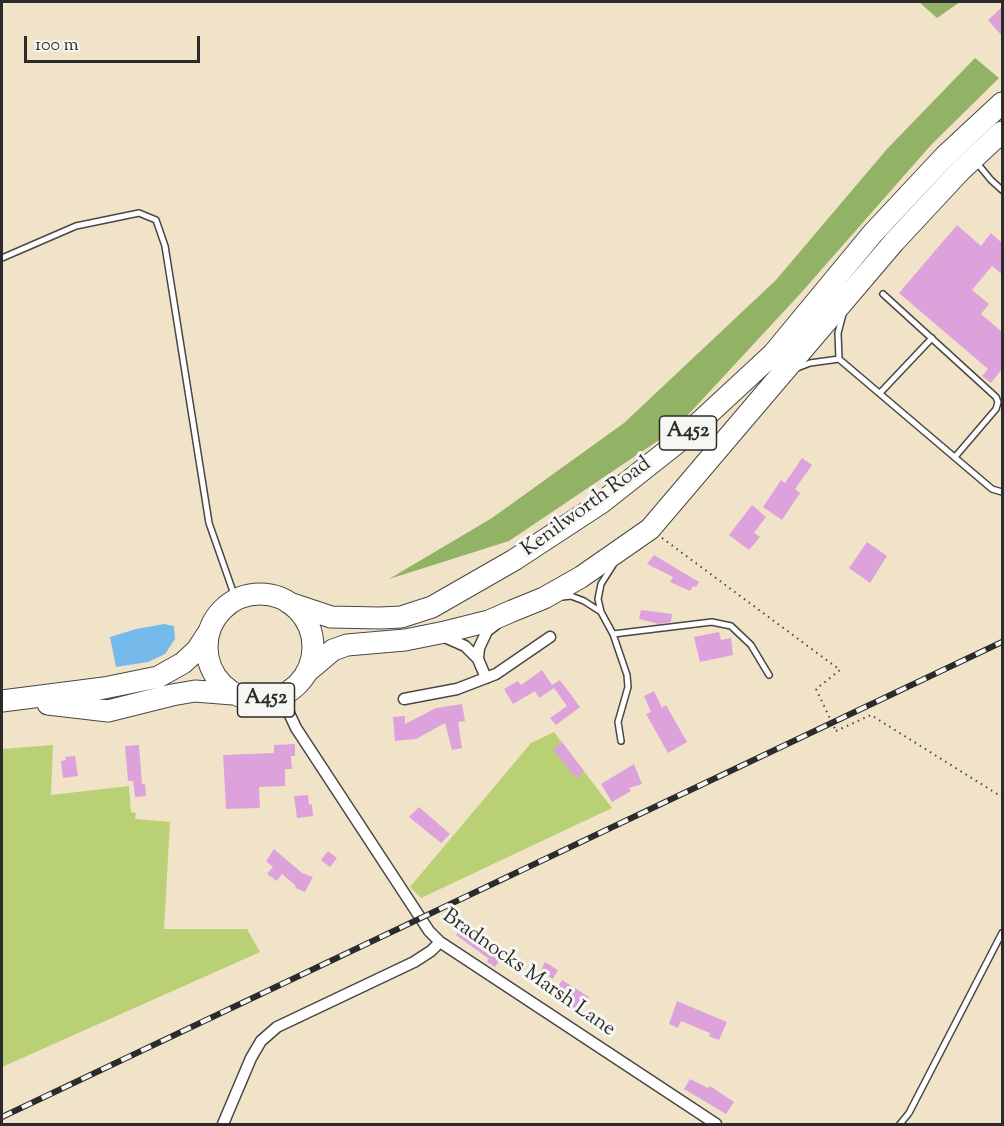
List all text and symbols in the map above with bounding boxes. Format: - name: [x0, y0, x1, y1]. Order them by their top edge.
- scale bar: [27, 24, 202, 62]
- text: 100 m: [35, 33, 79, 59]
- road number: A452: [660, 416, 716, 450]
- street label: Kenilworth Road: [517, 453, 657, 563]
- road number: A452: [238, 683, 294, 717]
- street label: Bradnocks Marsh Lane: [437, 905, 619, 1043]

